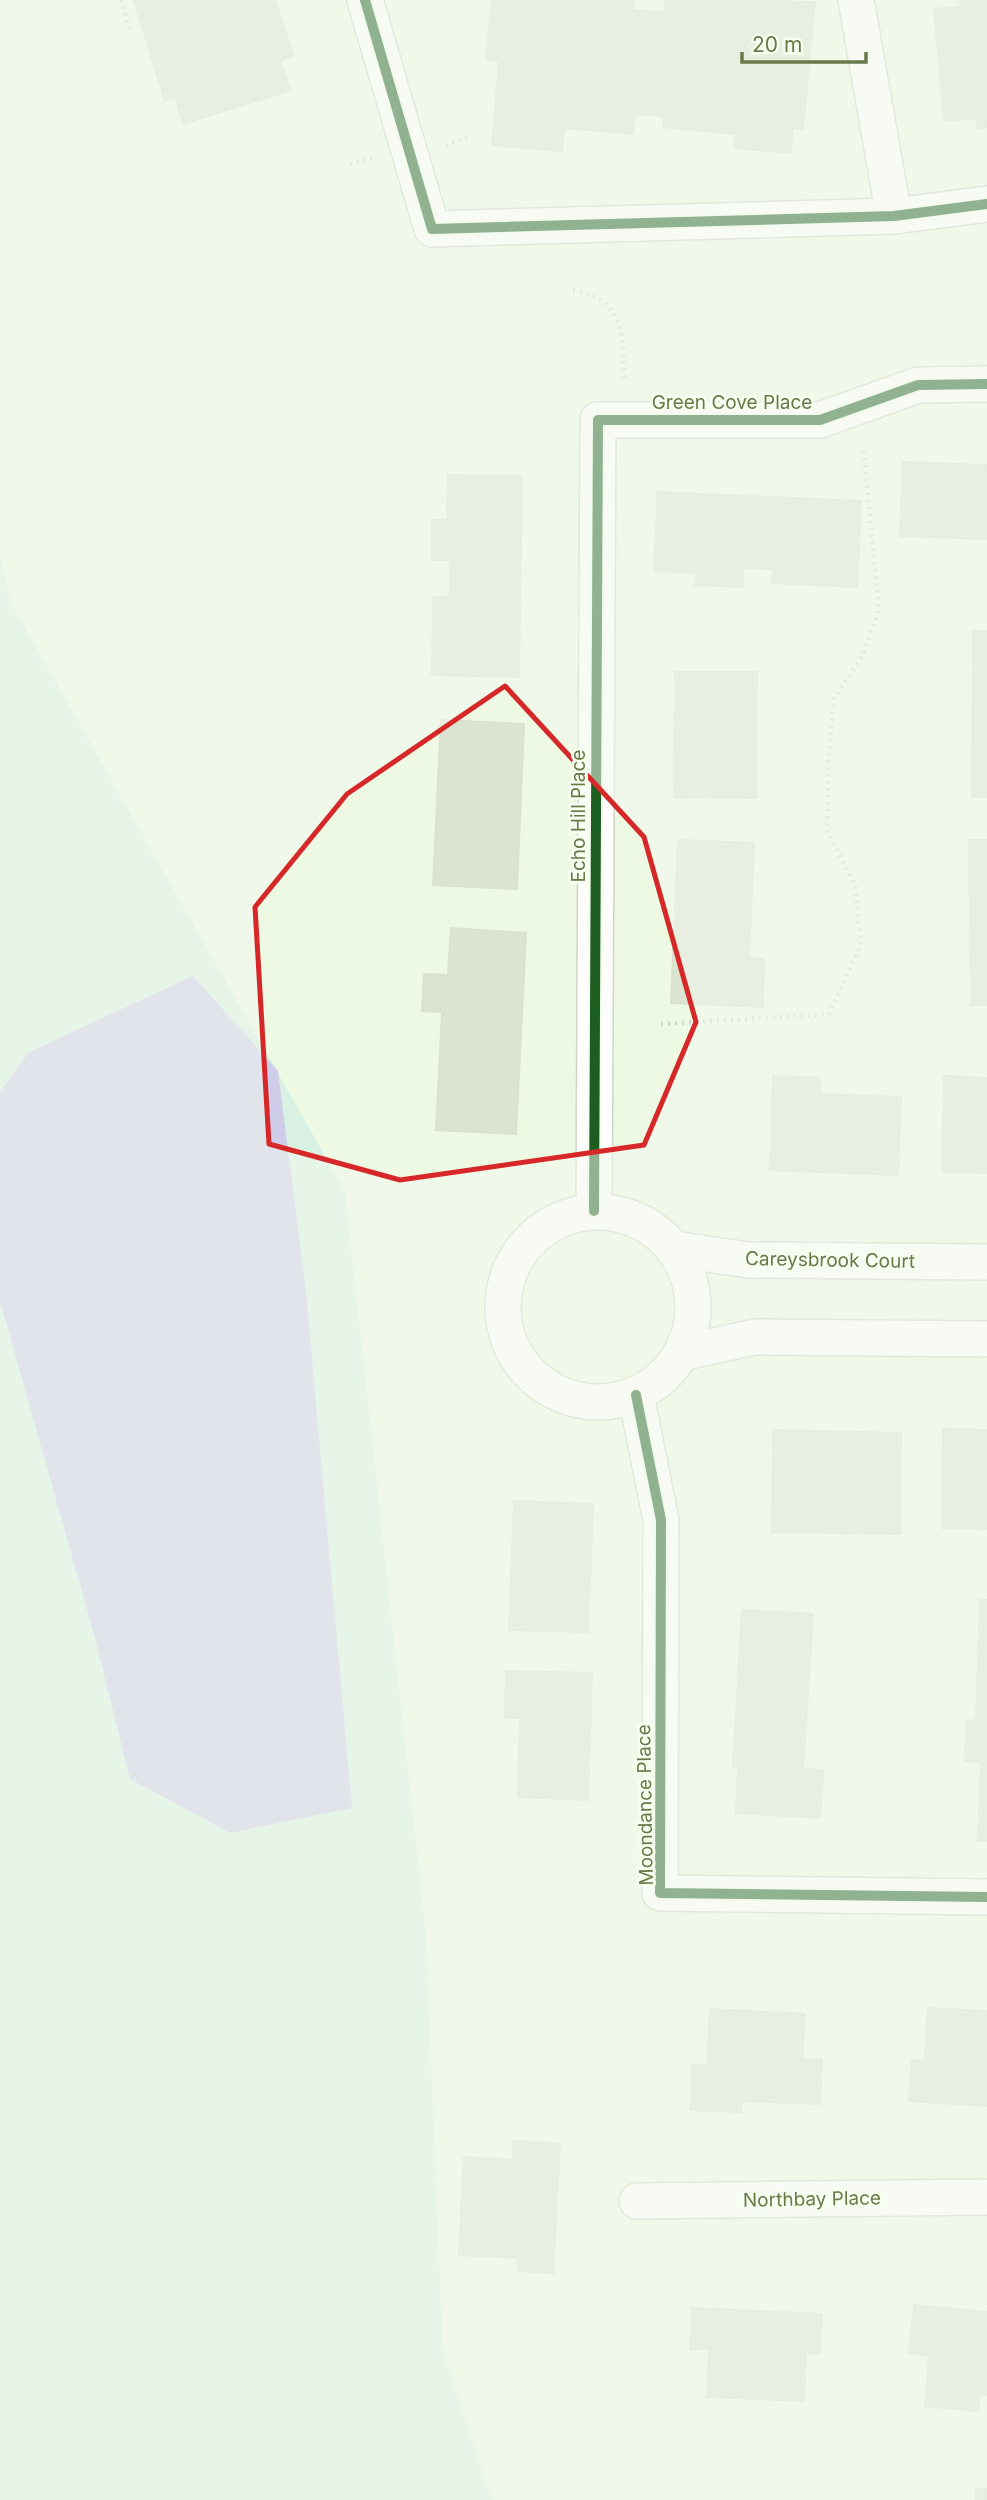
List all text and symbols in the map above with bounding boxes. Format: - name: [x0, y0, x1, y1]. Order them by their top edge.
- scale bar: [742, 21, 866, 65]
- text: 20 m: [752, 32, 802, 57]
- street label: Green Cove Place: [652, 391, 812, 414]
- street label: Echo Hill Place: [567, 750, 590, 882]
- street label: Careysbrook Court: [745, 1247, 915, 1273]
- street label: Moondance Place: [632, 1724, 658, 1886]
- street label: Northbay Place: [743, 2186, 881, 2212]

